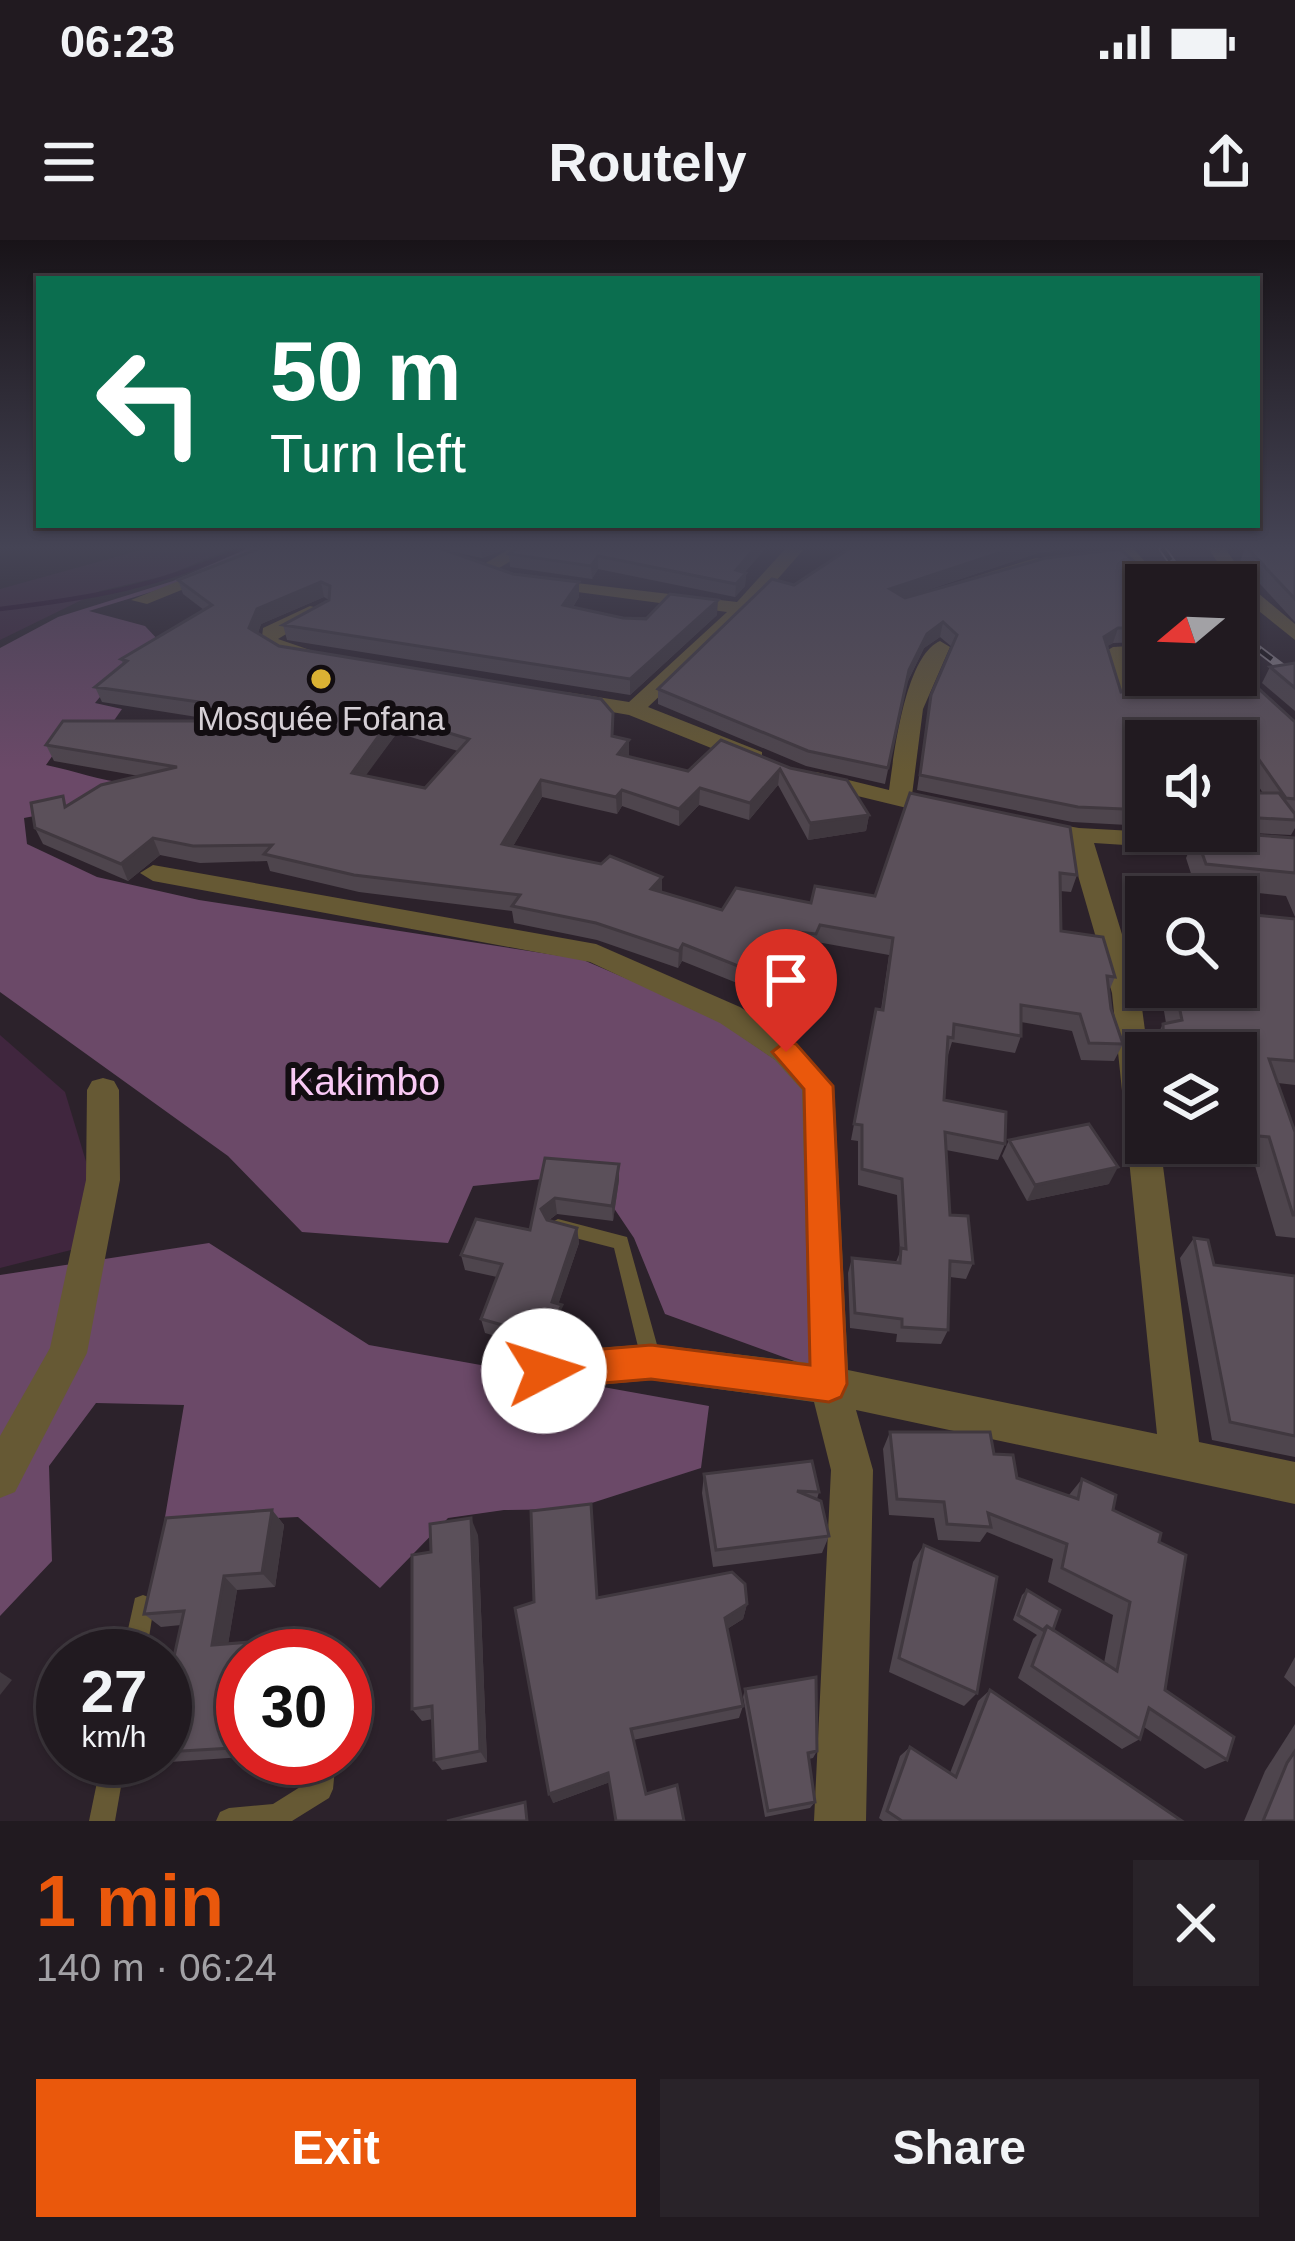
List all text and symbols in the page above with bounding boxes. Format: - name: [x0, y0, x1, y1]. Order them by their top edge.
- text: 06:23: [60, 16, 175, 67]
- icon: menu: [36, 129, 102, 195]
- icon: share: [1193, 129, 1259, 195]
- text: Routely: [548, 132, 747, 192]
- icon: left: [72, 324, 228, 480]
- text: 50 m: [270, 324, 461, 418]
- text: Turn left: [270, 423, 466, 483]
- north arrow: [1125, 564, 1257, 696]
- map controls: [1125, 564, 1257, 1164]
- marker: Mosquée Fofana: [308, 666, 334, 692]
- place label: Mosquée Fofana: [197, 700, 445, 737]
- button: sound: [1125, 720, 1257, 852]
- button: search: [1125, 876, 1257, 1008]
- pin: [735, 929, 837, 1052]
- icon: arrive: [753, 947, 819, 1013]
- button: layers: [1125, 1032, 1257, 1164]
- park label: Kakimbo: [288, 1060, 440, 1103]
- position arrow: [481, 1308, 607, 1434]
- speed limit sign: 30: [216, 1629, 372, 1785]
- text: 27: [81, 1658, 147, 1725]
- text: km/h: [81, 1720, 147, 1753]
- button: close: [1133, 1860, 1259, 1986]
- text: 1 min: [36, 1861, 224, 1941]
- text: 140 m · 06:24: [36, 1946, 277, 1989]
- button: Exit: [36, 2079, 636, 2217]
- button: Share: [660, 2079, 1259, 2217]

